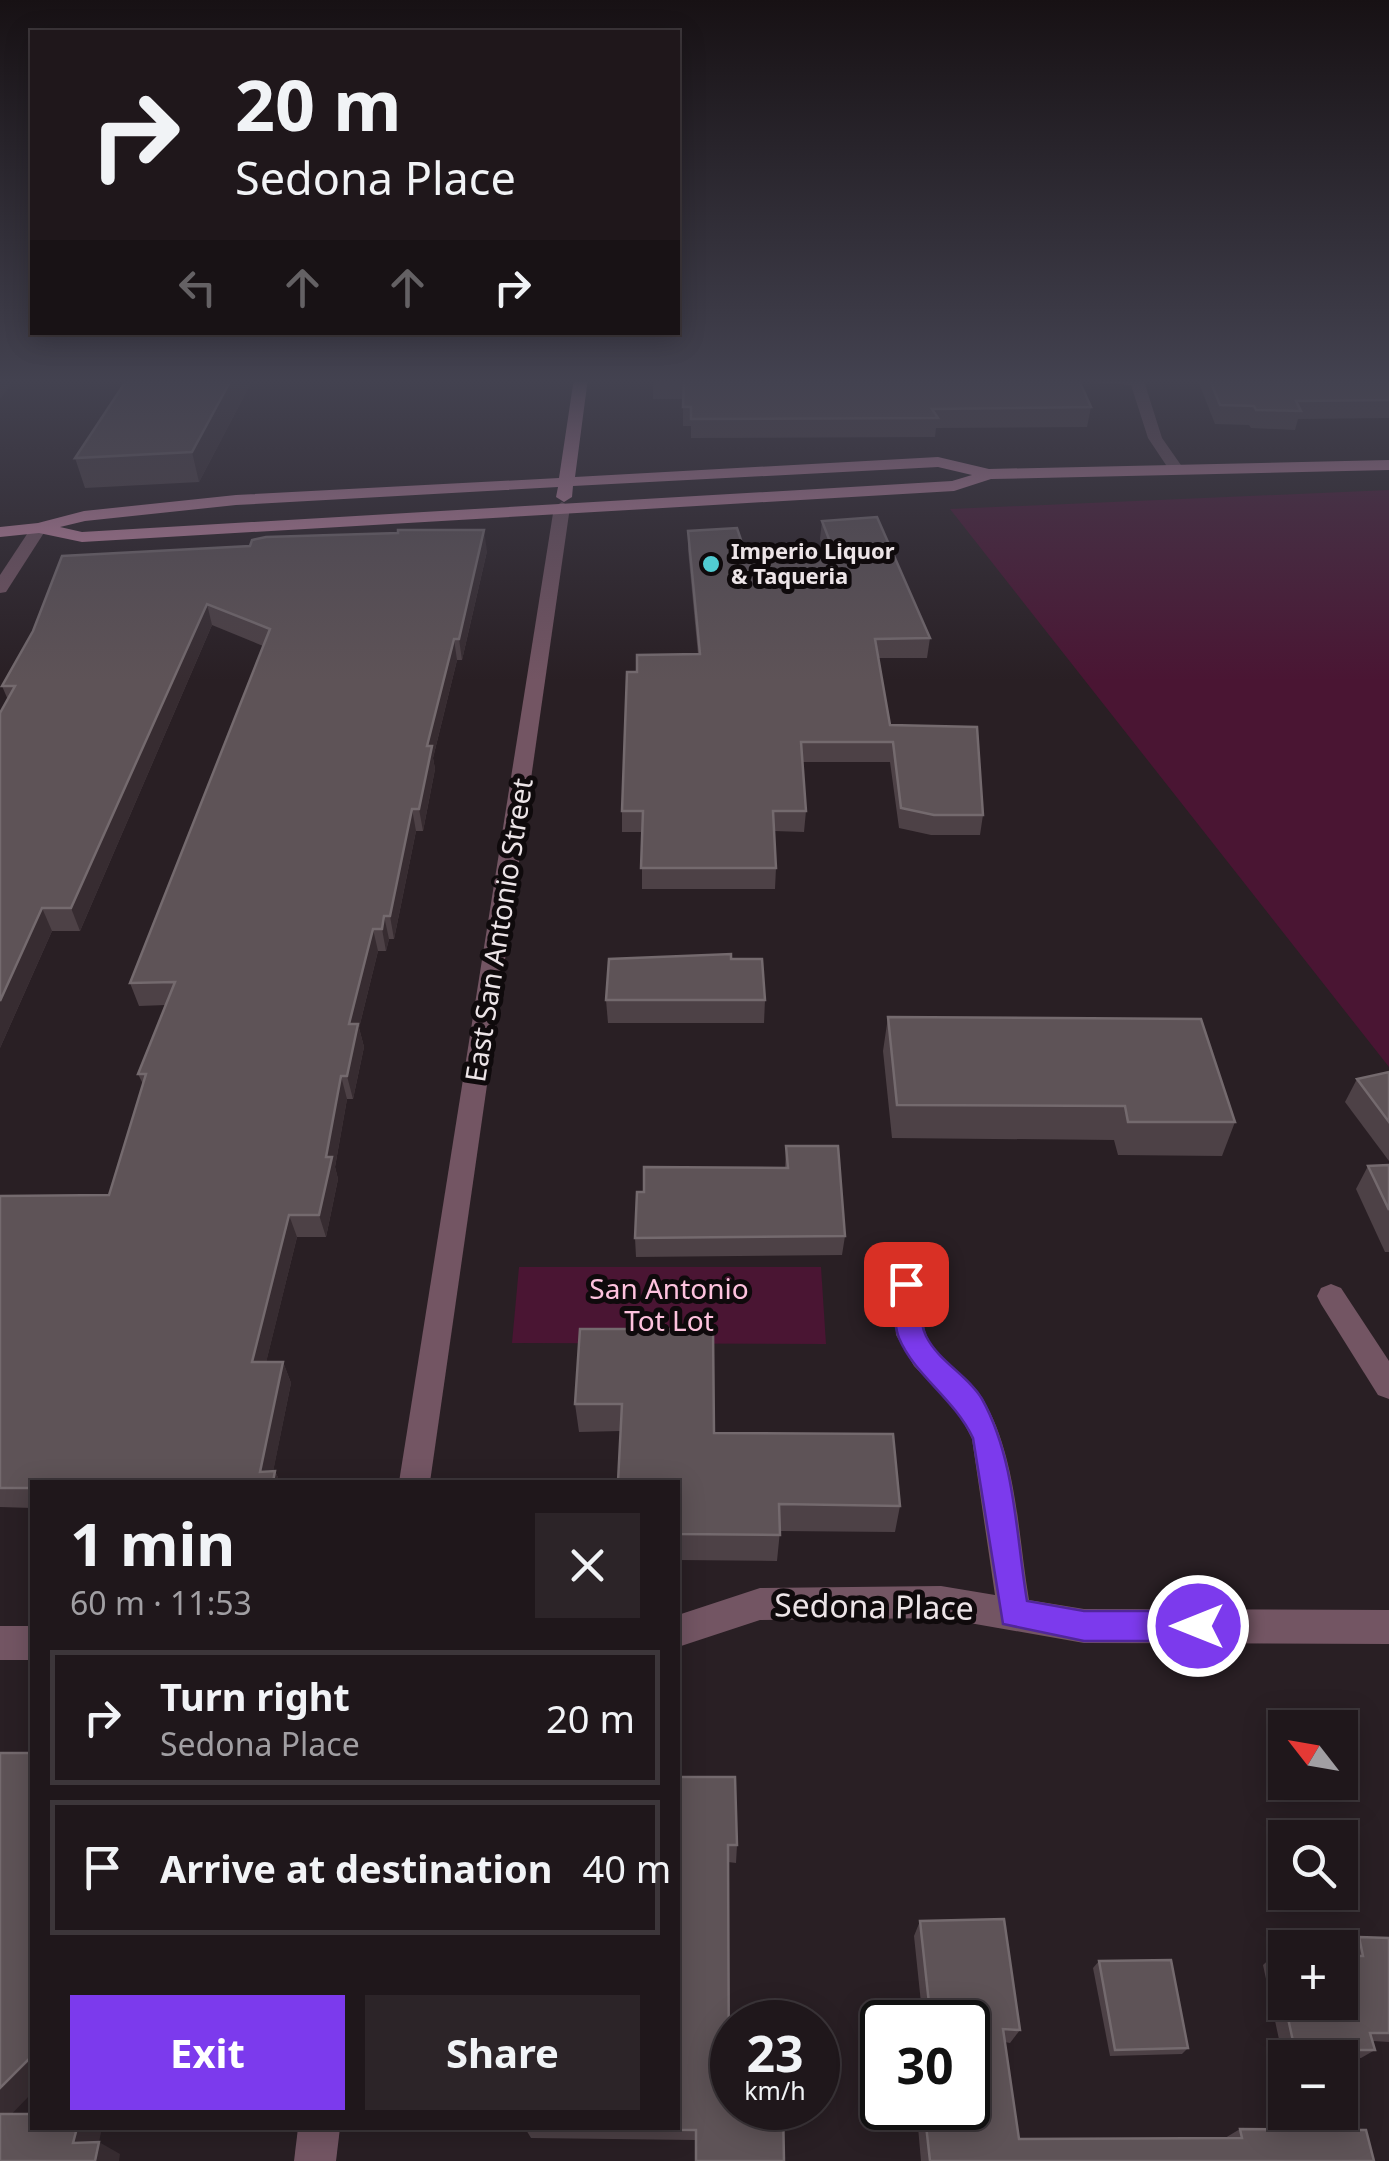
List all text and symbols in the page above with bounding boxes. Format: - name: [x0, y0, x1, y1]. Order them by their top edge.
- text: 20 m: [235, 56, 402, 152]
- icon: right: [70, 70, 200, 200]
- text: Sedona Place: [235, 147, 516, 208]
- icon: left: [170, 260, 225, 315]
- icon: ahead: [275, 260, 330, 315]
- icon: ahead: [380, 260, 435, 315]
- icon: right: [485, 260, 540, 315]
- place label: Imperio Liquor & Taqueria: [731, 535, 895, 590]
- marker: Imperio Liquor & Taqueria: [700, 553, 722, 575]
- street label: East San Antonio Street: [455, 775, 541, 1084]
- pin: [864, 1242, 949, 1327]
- icon: arrive: [879, 1257, 934, 1312]
- park label: San Antonio Tot Lot: [589, 1269, 749, 1339]
- text: 1 min: [70, 1502, 235, 1584]
- button: close: [535, 1513, 640, 1618]
- position arrow: [1146, 1574, 1250, 1678]
- text: 60 m · 11:53: [70, 1581, 252, 1624]
- street label: Sedona Place: [774, 1582, 974, 1629]
- text: Turn right: [160, 1670, 350, 1722]
- icon: right: [75, 1690, 130, 1745]
- text: 20 m: [546, 1692, 635, 1744]
- north arrow: [1268, 1710, 1358, 1800]
- map controls: [1268, 1710, 1358, 2130]
- text: Sedona Place: [160, 1722, 360, 1765]
- button: search: [1268, 1820, 1358, 1910]
- icon: arrive: [75, 1840, 130, 1895]
- text: Arrive at destination: [160, 1842, 552, 1894]
- text: 40 m: [582, 1842, 671, 1894]
- button: +: [1268, 1930, 1358, 2020]
- button: Exit: [70, 1995, 345, 2110]
- button: Share: [365, 1995, 640, 2110]
- speed limit sign: 30: [860, 2000, 990, 2130]
- text: 23: [746, 2019, 804, 2087]
- button: −: [1268, 2040, 1358, 2130]
- text: km/h: [744, 2073, 806, 2107]

